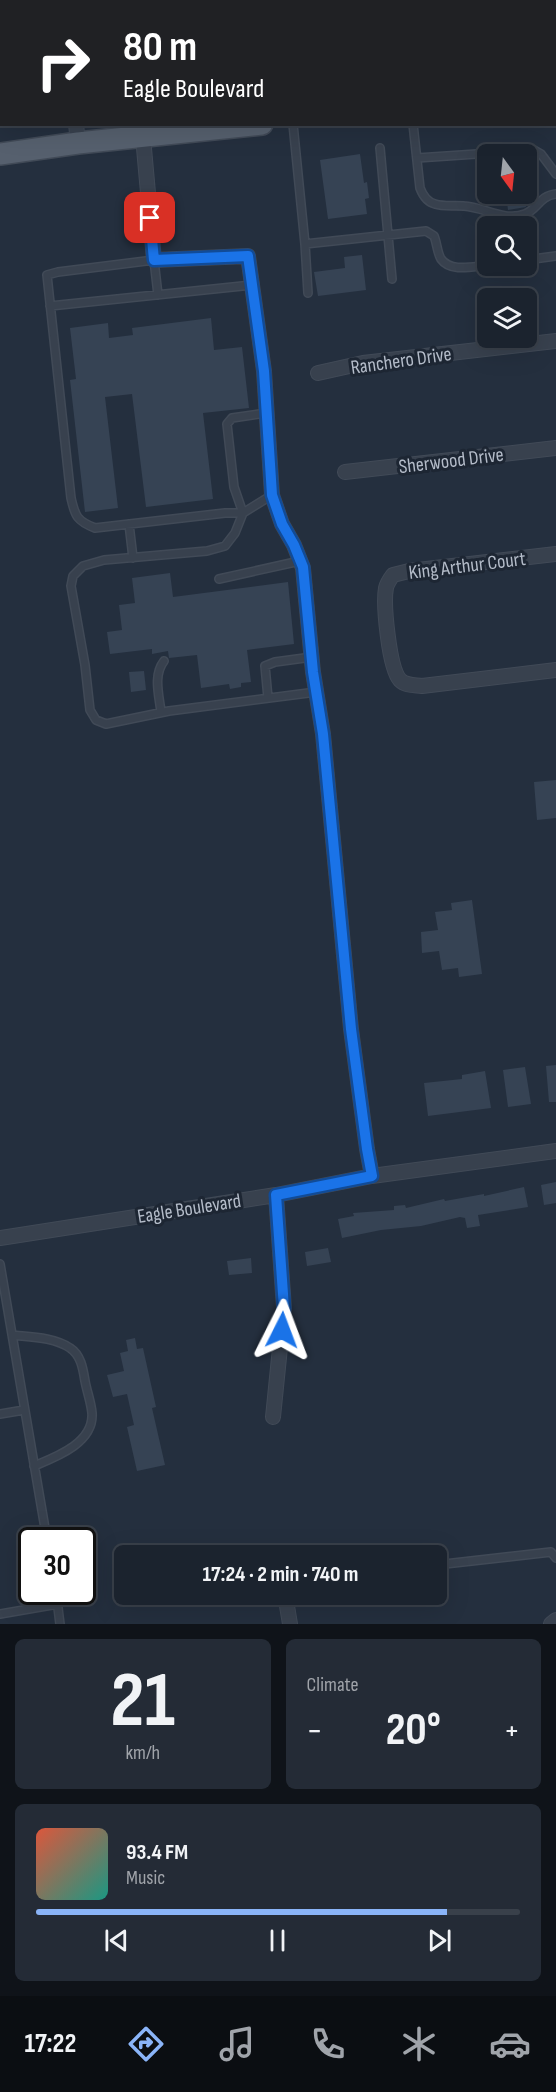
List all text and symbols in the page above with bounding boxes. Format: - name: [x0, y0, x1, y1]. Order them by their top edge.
- text: 80 m: [123, 22, 197, 73]
- icon: right: [24, 24, 102, 102]
- text: Eagle Boulevard: [123, 73, 264, 105]
- north arrow: [477, 144, 537, 204]
- map controls: [477, 144, 537, 348]
- pin: [124, 192, 175, 243]
- icon: arrive: [133, 201, 166, 234]
- button: search: [477, 216, 537, 276]
- button: layers: [477, 288, 537, 348]
- street label: Ranchero Drive: [349, 342, 453, 380]
- street label: Sherwood Drive: [397, 443, 505, 479]
- street label: King Arthur Court: [407, 547, 527, 585]
- street label: Eagle Boulevard: [136, 1189, 243, 1229]
- position arrow: [250, 1298, 314, 1362]
- speed limit sign: 30: [18, 1527, 96, 1605]
- text: 17:24 · 2 min · 740 m: [203, 1561, 358, 1588]
- text: 21: [110, 1655, 175, 1748]
- text: Climate: [307, 1673, 359, 1697]
- text: 20°: [386, 1703, 441, 1758]
- text: −: [307, 1711, 323, 1751]
- text: +: [504, 1711, 520, 1751]
- text: km/h: [125, 1741, 160, 1765]
- text: 93.4 FM: [126, 1839, 188, 1866]
- text: Music: [126, 1866, 165, 1890]
- icon: previous: [100, 1924, 133, 1957]
- icon: pause: [261, 1924, 294, 1957]
- icon: next: [423, 1924, 456, 1957]
- icon: directions: [125, 2023, 167, 2065]
- icon: music: [216, 2023, 258, 2065]
- icon: phone: [307, 2023, 349, 2065]
- icon: climate: [398, 2023, 440, 2065]
- icon: car: [489, 2023, 531, 2065]
- text: 17:22: [25, 2028, 76, 2060]

